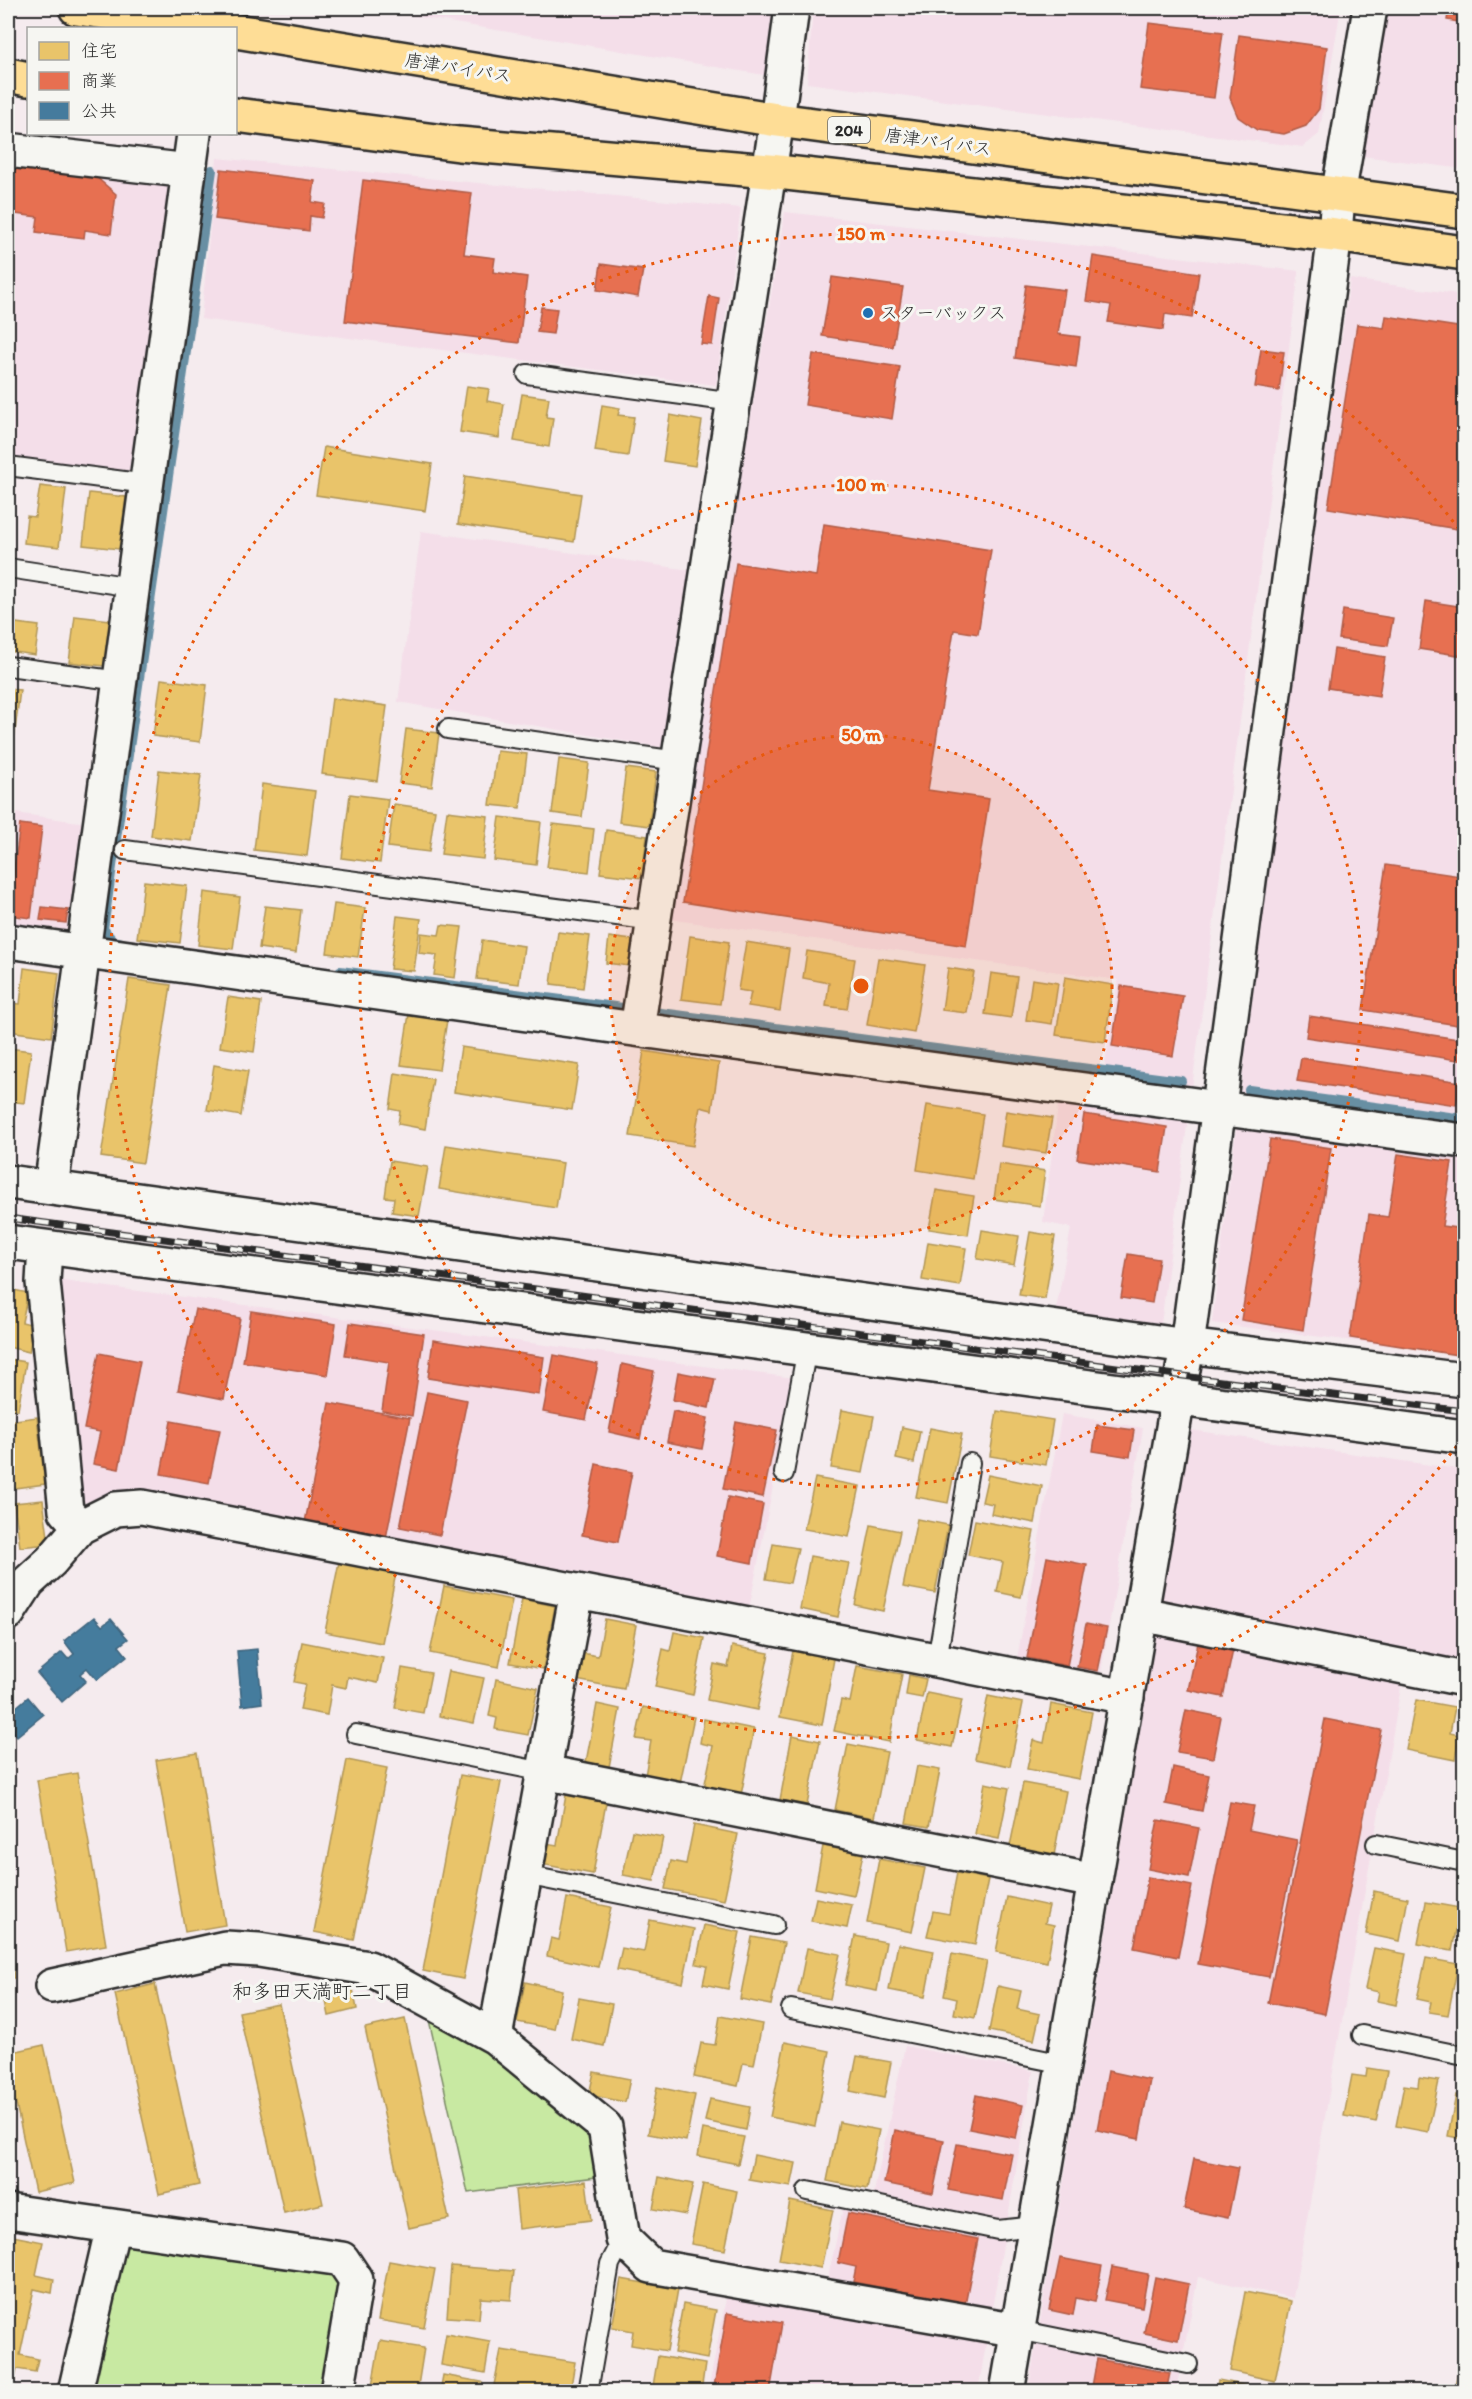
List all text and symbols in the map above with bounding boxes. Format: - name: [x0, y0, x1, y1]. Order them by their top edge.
- legend: [27, 27, 237, 135]
- text: 住宅: [81, 40, 117, 62]
- street label: 唐津バイパス: [403, 49, 513, 87]
- text: 商業: [81, 70, 117, 92]
- text: 公共: [81, 100, 117, 122]
- road number: 204: [828, 117, 870, 143]
- street label: 唐津バイパス: [883, 124, 993, 160]
- text: 150 m: [837, 223, 886, 245]
- place label: スターバックス: [880, 302, 1006, 324]
- marker: スターバックス: [861, 306, 875, 320]
- text: 100 m: [836, 474, 887, 496]
- text: 50 m: [841, 724, 882, 746]
- centre of rings: [851, 976, 871, 996]
- district label: 和多田天満町二丁目: [232, 1979, 412, 2003]

